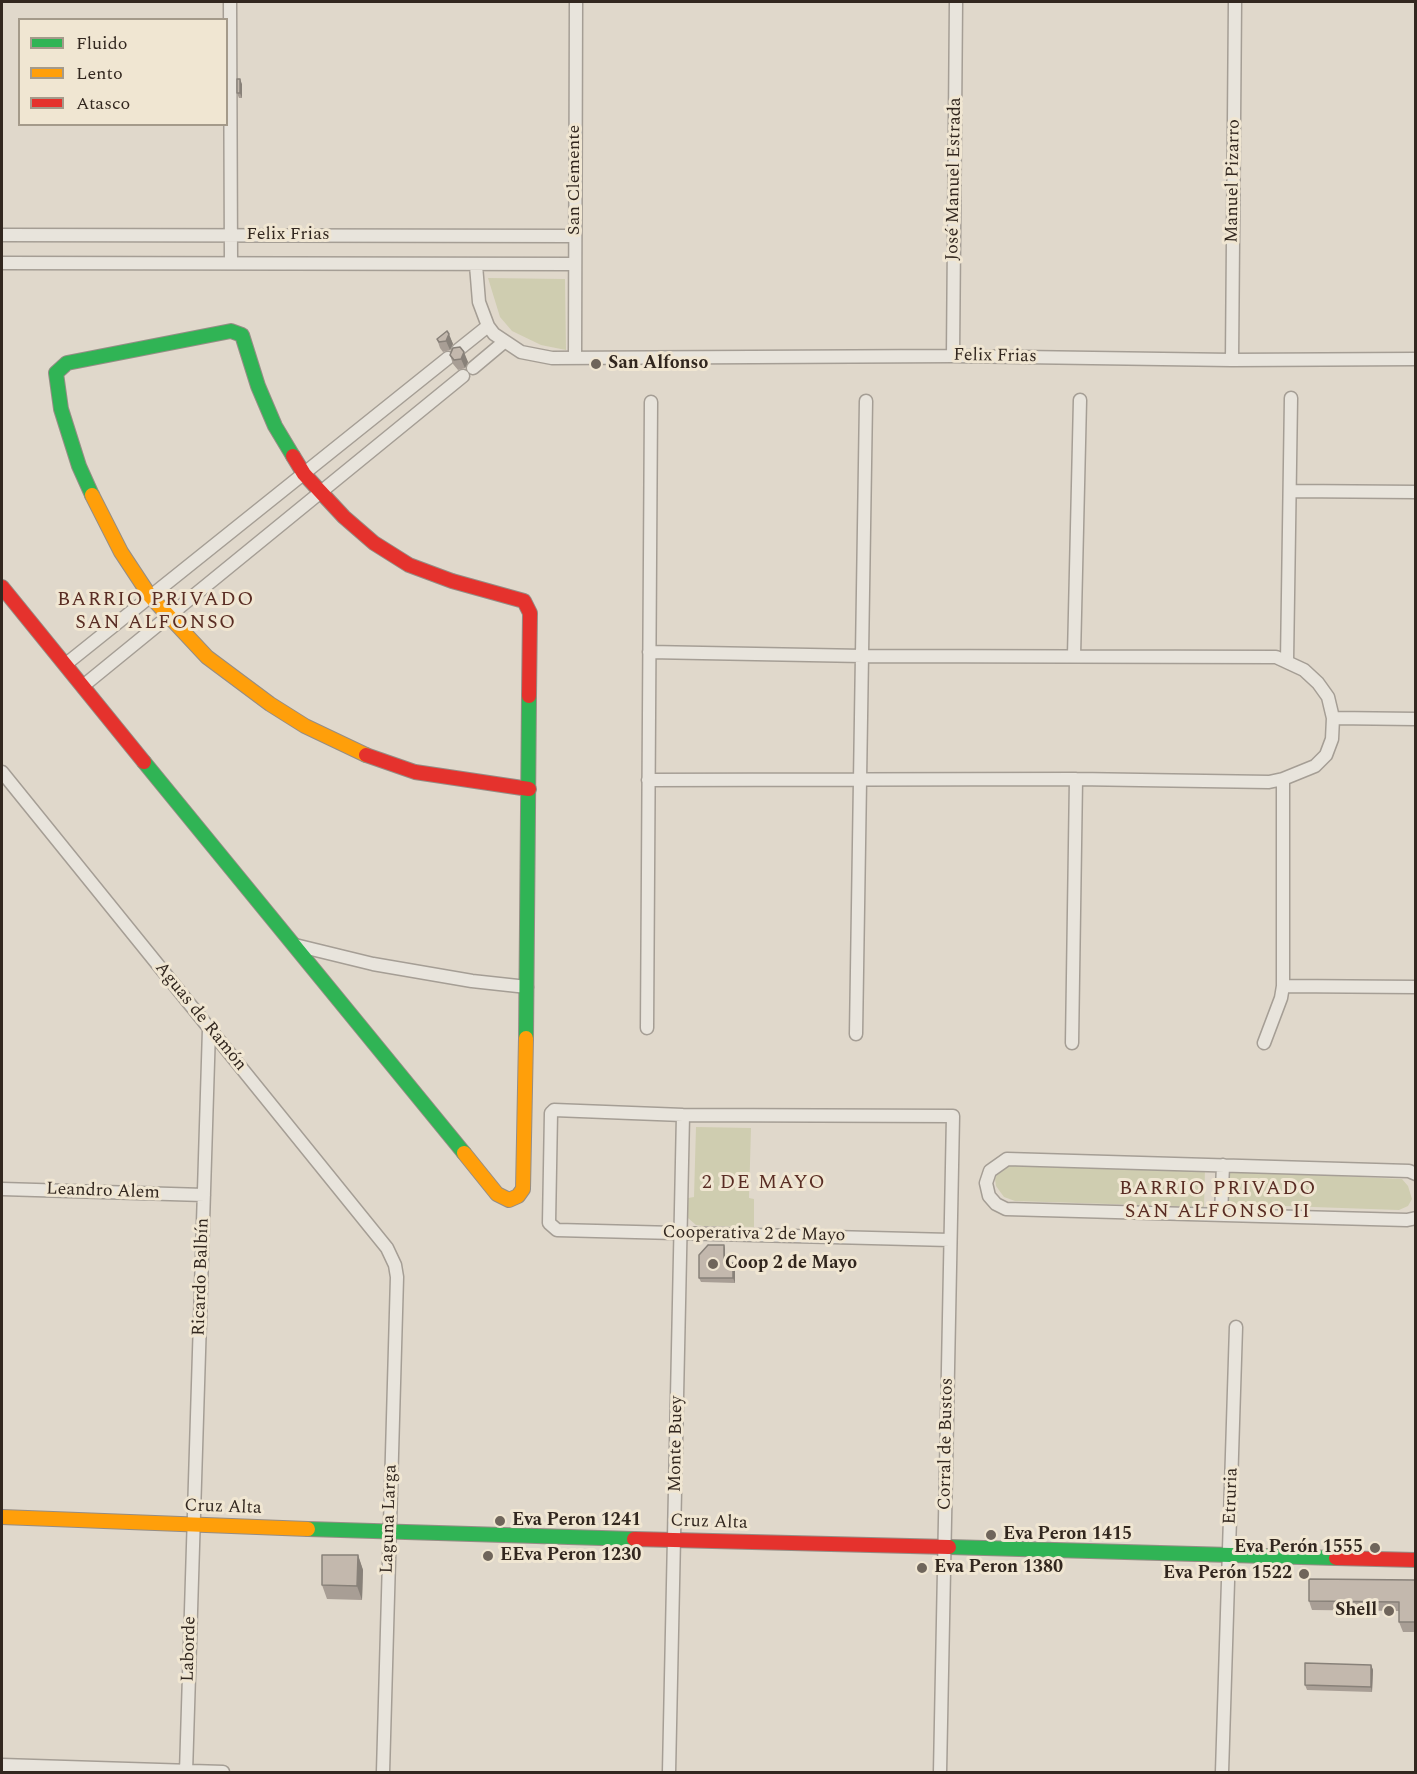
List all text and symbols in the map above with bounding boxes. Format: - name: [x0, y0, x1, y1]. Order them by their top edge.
- legend: [18, 18, 228, 126]
- text: Fluido: [76, 30, 128, 57]
- text: Lento: [76, 60, 123, 87]
- text: Atasco: [76, 90, 130, 117]
- street label: José Manuel Estrada: [943, 97, 967, 261]
- street label: Manuel Pizarro: [1222, 119, 1246, 243]
- street label: San Clemente: [564, 125, 586, 235]
- street label: Felix Frias: [246, 224, 330, 246]
- street label: Felix Frias: [953, 345, 1037, 369]
- place label: San Alfonso: [608, 353, 708, 375]
- marker: San Alfonso: [589, 357, 603, 371]
- district label: BARRIO PRIVADO SAN ALFONSO: [57, 589, 255, 636]
- street label: Aguas de Ramón: [149, 958, 251, 1076]
- district label: 2 DE MAYO: [702, 1172, 826, 1196]
- district label: BARRIO PRIVADO SAN ALFONSO II: [1119, 1178, 1317, 1225]
- street label: Leandro Alem: [46, 1179, 160, 1205]
- street label: Ricardo Balbín: [189, 1217, 215, 1337]
- street label: Cooperativa 2 de Mayo: [662, 1223, 846, 1247]
- place label: Coop 2 de Mayo: [725, 1253, 857, 1275]
- marker: Coop 2 de Mayo: [706, 1257, 720, 1271]
- street label: Corral de Bustos: [935, 1378, 959, 1510]
- street label: Monte Buey: [665, 1396, 689, 1492]
- street label: Laguna Larga: [377, 1464, 403, 1574]
- street label: Etruria: [1220, 1467, 1244, 1525]
- street label: Cruz Alta: [184, 1496, 262, 1520]
- place label: Eva Peron 1241: [512, 1510, 641, 1532]
- street label: Cruz Alta: [670, 1511, 748, 1535]
- marker: Eva Peron 1241: [493, 1514, 507, 1528]
- place label: Eva Peron 1415: [1003, 1524, 1132, 1546]
- marker: Eva Peron 1415: [984, 1528, 998, 1542]
- place label: Eva Perón 1555: [1234, 1537, 1363, 1559]
- marker: Eva Perón 1555: [1368, 1541, 1382, 1555]
- place label: EEva Peron 1230: [500, 1545, 641, 1567]
- marker: EEva Peron 1230: [481, 1549, 495, 1563]
- place label: Eva Peron 1380: [934, 1557, 1063, 1579]
- marker: Eva Peron 1380: [915, 1561, 929, 1575]
- place label: Eva Perón 1522: [1163, 1563, 1292, 1585]
- marker: Eva Perón 1522: [1297, 1567, 1311, 1581]
- place label: Shell: [1335, 1600, 1377, 1622]
- marker: Shell: [1382, 1604, 1396, 1618]
- street label: Laborde: [178, 1616, 202, 1682]

